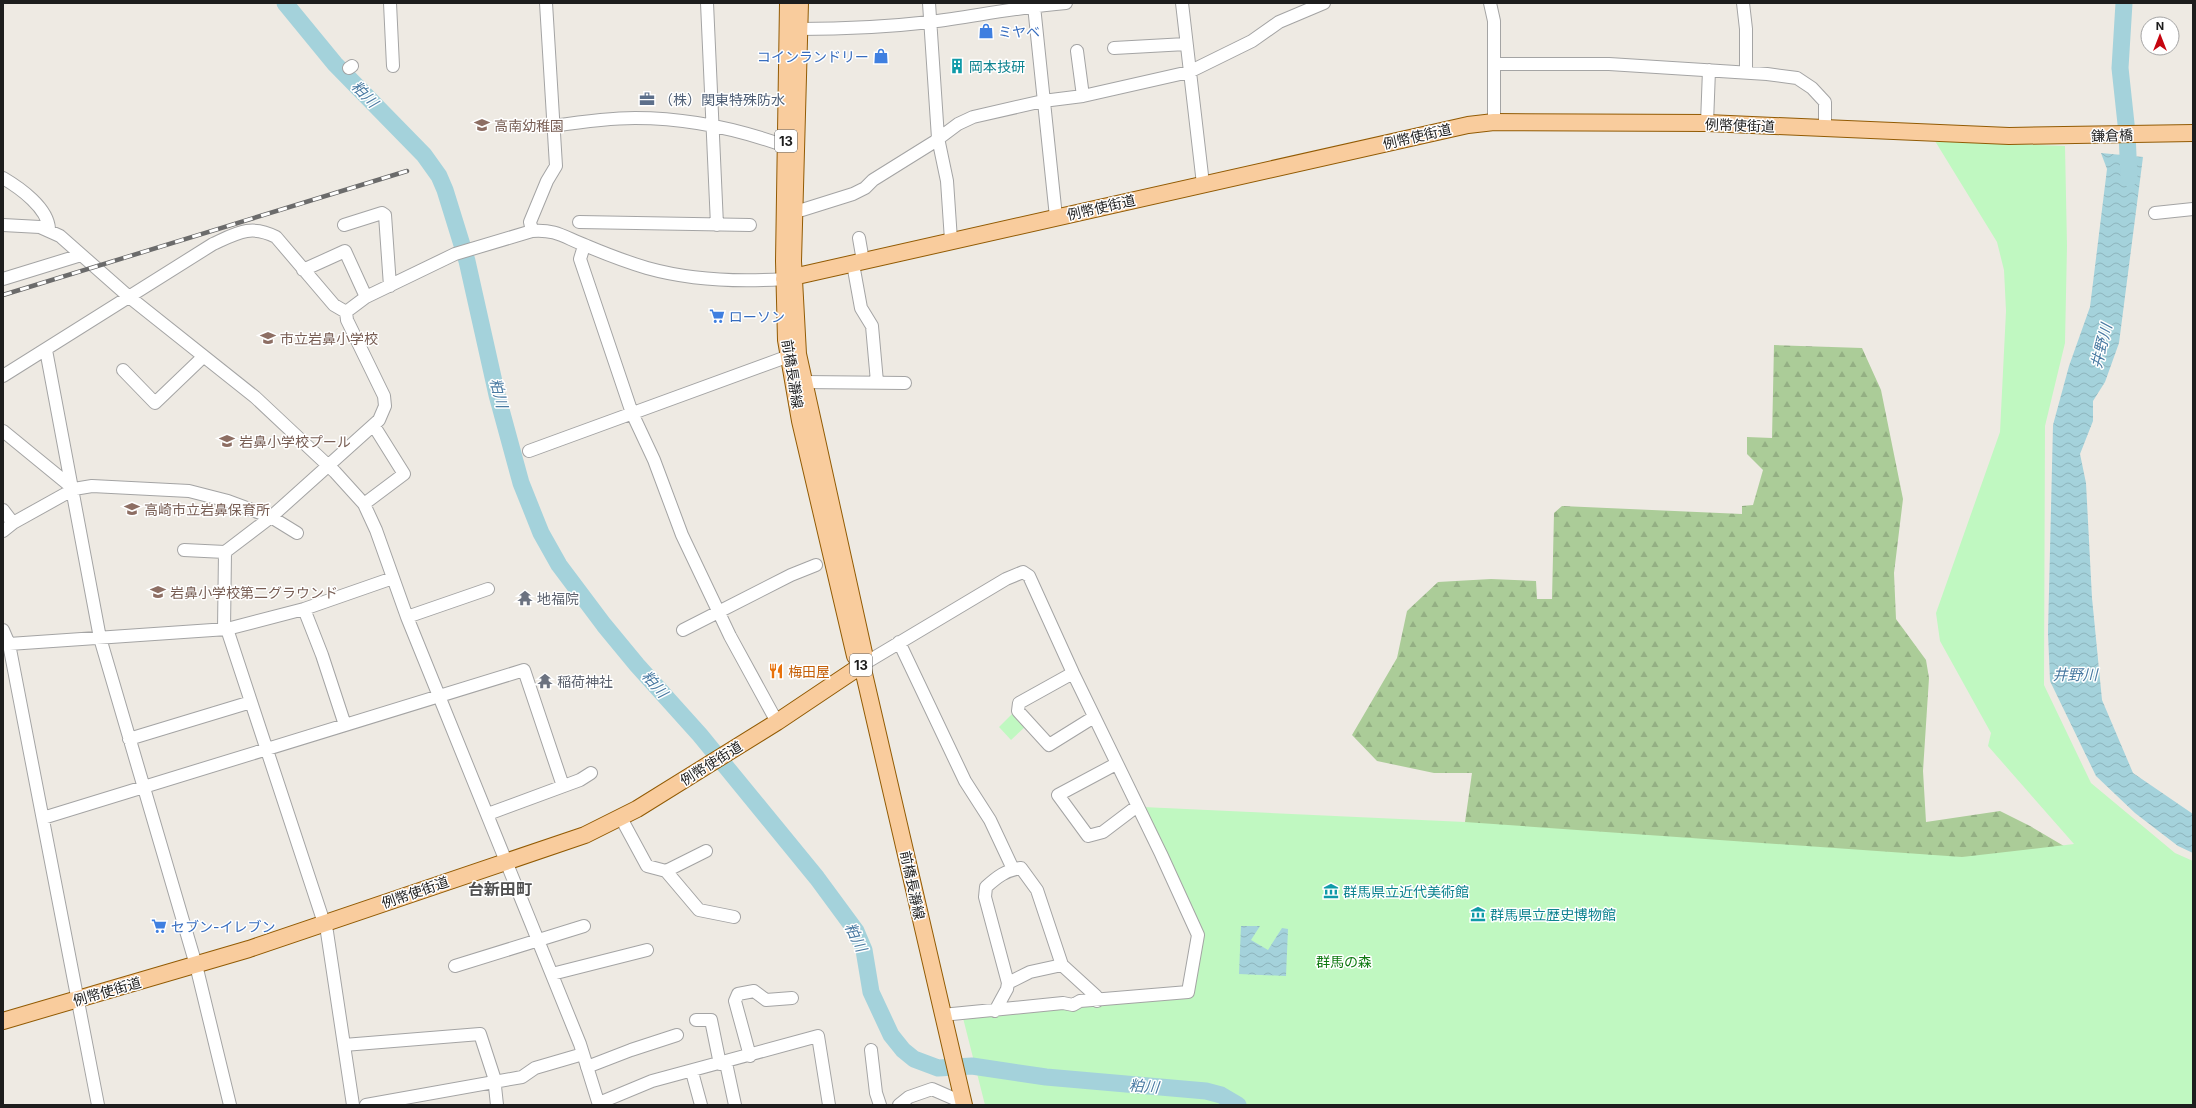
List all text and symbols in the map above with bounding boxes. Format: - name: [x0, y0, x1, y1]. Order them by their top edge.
- north arrow: [2140, 16, 2180, 56]
- text: N: [2156, 19, 2164, 33]
- shop icon: ミヤベ: [977, 22, 995, 40]
- place label: ミヤベ: [998, 23, 1040, 40]
- shop icon: コインランドリー: [872, 47, 890, 65]
- place label: コインランドリー: [757, 48, 869, 65]
- building icon: 岡本技研: [948, 57, 966, 75]
- place label: 岡本技研: [969, 58, 1025, 75]
- water label: 粕川: [348, 77, 384, 113]
- office icon: （株）関東特殊防水: [638, 90, 656, 108]
- place label: （株）関東特殊防水: [659, 91, 785, 108]
- street label: 例幣使街道: [1705, 115, 1775, 135]
- school or university icon: 高南幼稚園: [473, 116, 491, 134]
- place label: 高南幼稚園: [494, 117, 564, 134]
- street label: 例幣使街道: [1381, 120, 1453, 152]
- street label: 鎌倉橋: [2091, 126, 2133, 144]
- road number: 13: [775, 130, 797, 152]
- street label: 例幣使街道: [1065, 191, 1137, 223]
- supermarket icon: ローソン: [708, 307, 726, 325]
- place label: ローソン: [729, 308, 785, 325]
- water label: 井野川: [2086, 320, 2116, 370]
- school or university icon: 市立岩鼻小学校: [259, 329, 277, 347]
- place label: 市立岩鼻小学校: [280, 330, 378, 347]
- street label: 前橋長瀞線: [779, 338, 807, 410]
- water label: 粕川: [486, 376, 512, 412]
- school or university icon: 岩鼻小学校プール: [218, 432, 236, 450]
- place label: 岩鼻小学校プール: [239, 433, 351, 450]
- school or university icon: 高崎市立岩鼻保育所: [123, 500, 141, 518]
- place label: 高崎市立岩鼻保育所: [144, 501, 270, 518]
- school or university icon: 岩鼻小学校第二グラウンド: [149, 583, 167, 601]
- place label: 岩鼻小学校第二グラウンド: [170, 584, 338, 601]
- temple icon: 地福院: [516, 589, 534, 607]
- place label: 地福院: [537, 590, 579, 607]
- road number: 13: [850, 654, 872, 676]
- restaurant icon: 梅田屋: [767, 662, 785, 680]
- place label: 梅田屋: [788, 663, 830, 680]
- water label: 井野川: [2052, 665, 2099, 684]
- water label: 粕川: [638, 666, 673, 703]
- temple icon: 稲荷神社: [536, 672, 554, 690]
- place label: 稲荷神社: [557, 673, 613, 690]
- street label: 例幣使街道: [677, 737, 745, 789]
- street label: 前橋長瀞線: [897, 849, 929, 921]
- street label: 例幣使街道: [379, 873, 451, 911]
- district label: 台新田町: [468, 879, 532, 899]
- museum icon: 群馬県立近代美術館: [1322, 882, 1340, 900]
- place label: 群馬県立近代美術館: [1343, 883, 1469, 900]
- museum icon: 群馬県立歴史博物館: [1469, 905, 1487, 923]
- place label: 群馬県立歴史博物館: [1490, 906, 1616, 923]
- supermarket icon: セブン-イレブン: [150, 917, 168, 935]
- place label: セブン-イレブン: [171, 918, 275, 935]
- water label: 粕川: [841, 919, 872, 956]
- park label: 群馬の森: [1316, 953, 1372, 970]
- street label: 例幣使街道: [71, 973, 143, 1009]
- water label: 粕川: [1128, 1075, 1162, 1097]

